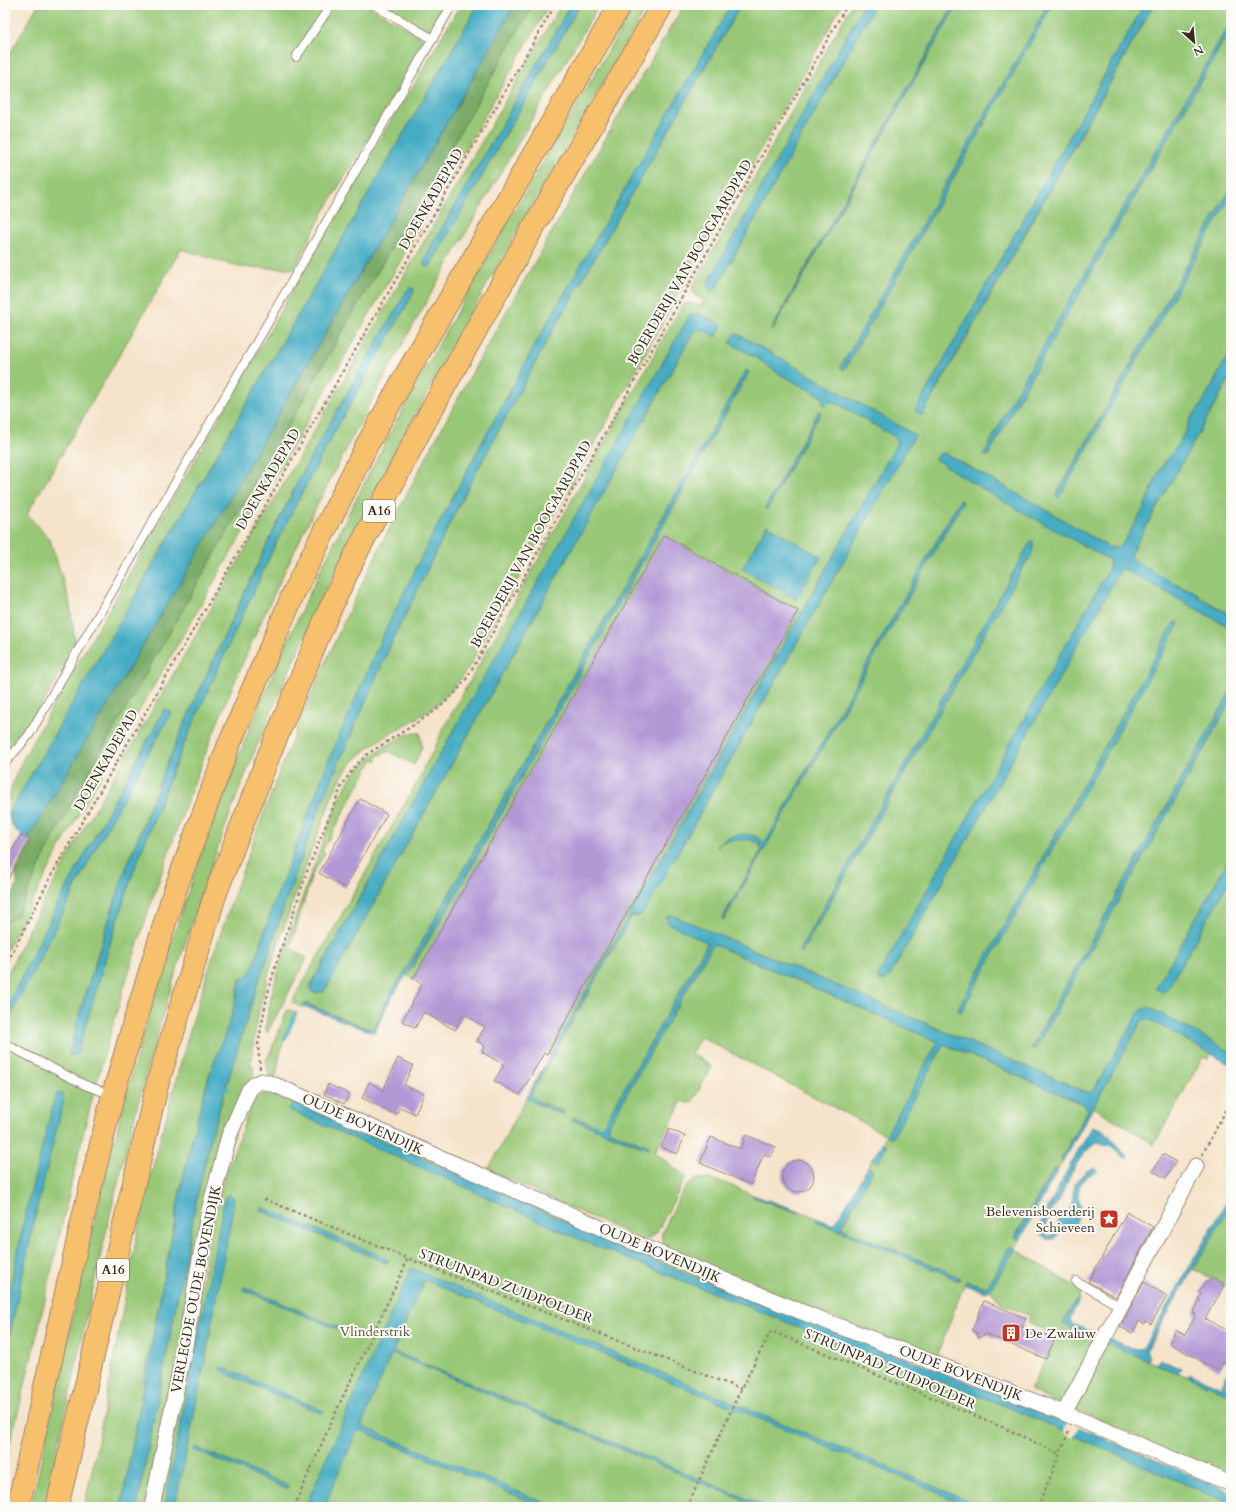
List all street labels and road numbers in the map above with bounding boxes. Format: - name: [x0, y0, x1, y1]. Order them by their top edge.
- street label: DOENKADEPAD: [394, 145, 468, 253]
- street label: BOERDERIJ VAN BOOGAARDPAD: [623, 156, 757, 368]
- street label: DOENKADEPAD: [231, 425, 305, 533]
- street label: BOERDERIJ VAN BOOGAARDPAD: [466, 437, 596, 651]
- road number: A16: [363, 500, 395, 522]
- street label: DOENKADEPAD: [69, 706, 143, 814]
- street label: OUDE BOVENDIJK: [299, 1089, 427, 1160]
- street label: VERLEGDE OUDE BOVENDIJK: [166, 1183, 226, 1395]
- street label: OUDE BOVENDIJK: [596, 1219, 725, 1288]
- street label: STRUINPAD ZUIDPOLDER: [416, 1244, 596, 1328]
- road number: A16: [97, 1259, 129, 1281]
- street label: STRUINPAD ZUIDPOLDER: [801, 1324, 979, 1414]
- street label: OUDE BOVENDIJK: [896, 1341, 1026, 1406]

